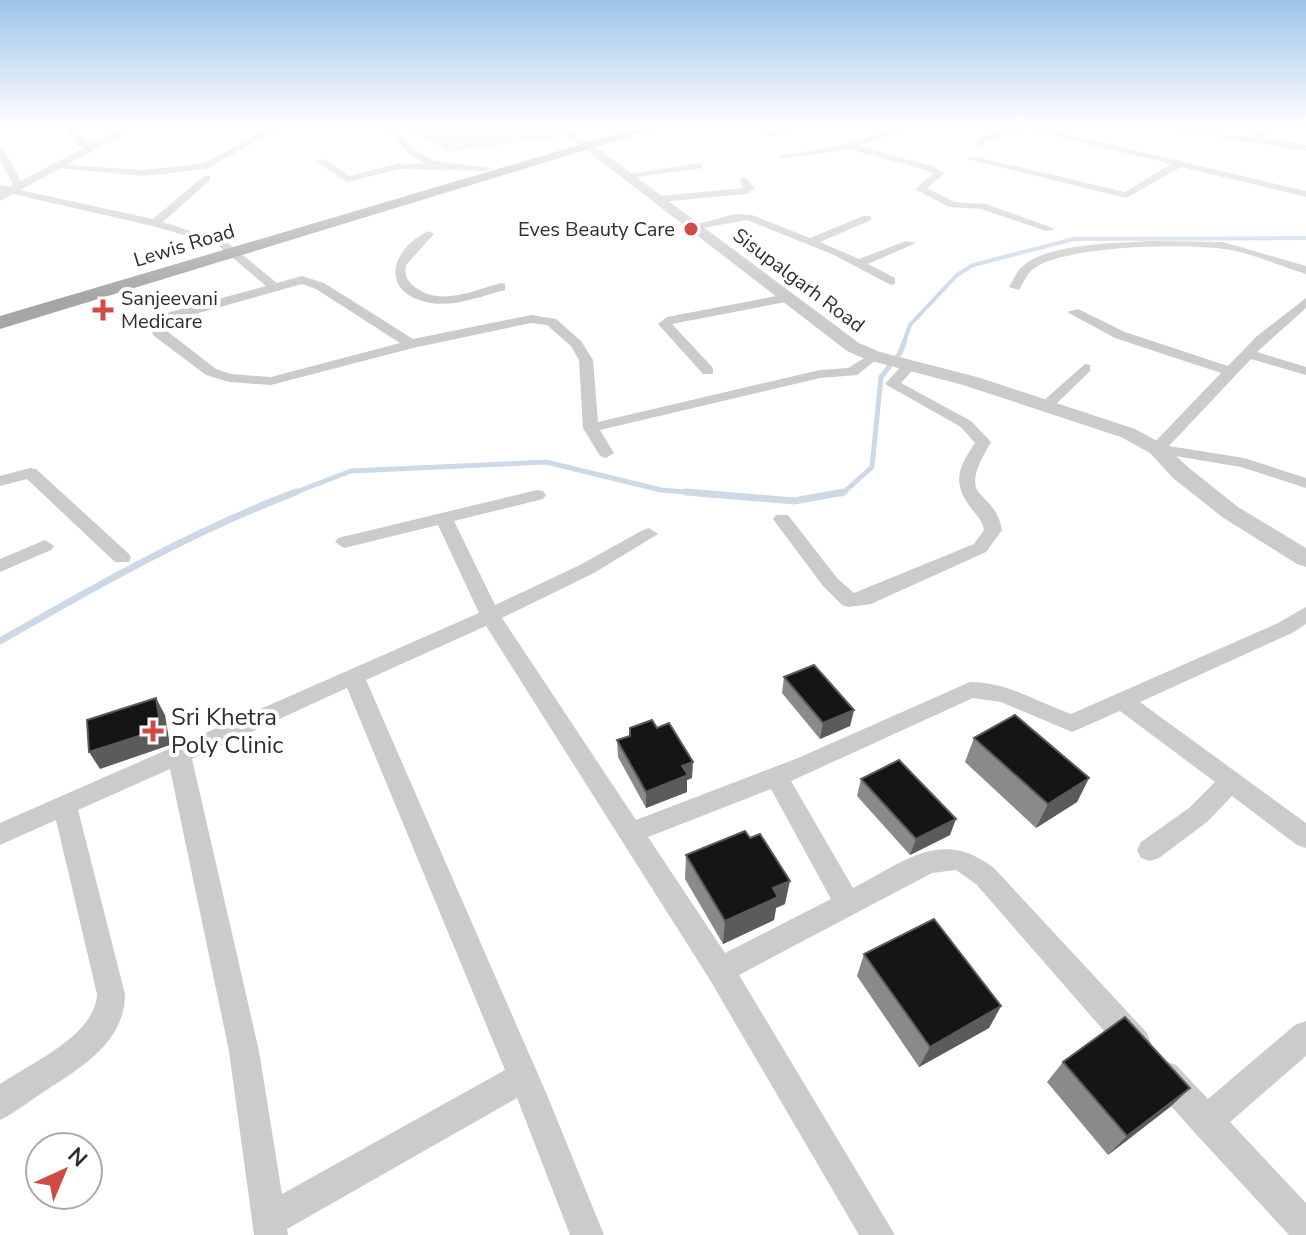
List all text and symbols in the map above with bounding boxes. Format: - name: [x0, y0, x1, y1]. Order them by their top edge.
- place label: Eves Beauty Care: [518, 216, 675, 243]
- street label: Lewis Road: [130, 217, 238, 274]
- marker: Eves Beauty Care: [682, 220, 700, 238]
- street label: Sisupalgarh Road: [727, 222, 870, 339]
- place label: Sanjeevani Medicare: [121, 285, 218, 335]
- marker: Sanjeevani Medicare: [92, 299, 114, 321]
- place label: Sri Khetra Poly Clinic: [171, 701, 283, 761]
- marker: Sri Khetra Poly Clinic: [142, 720, 164, 742]
- north arrow: [24, 1131, 104, 1211]
- text: N: [61, 1141, 94, 1174]

